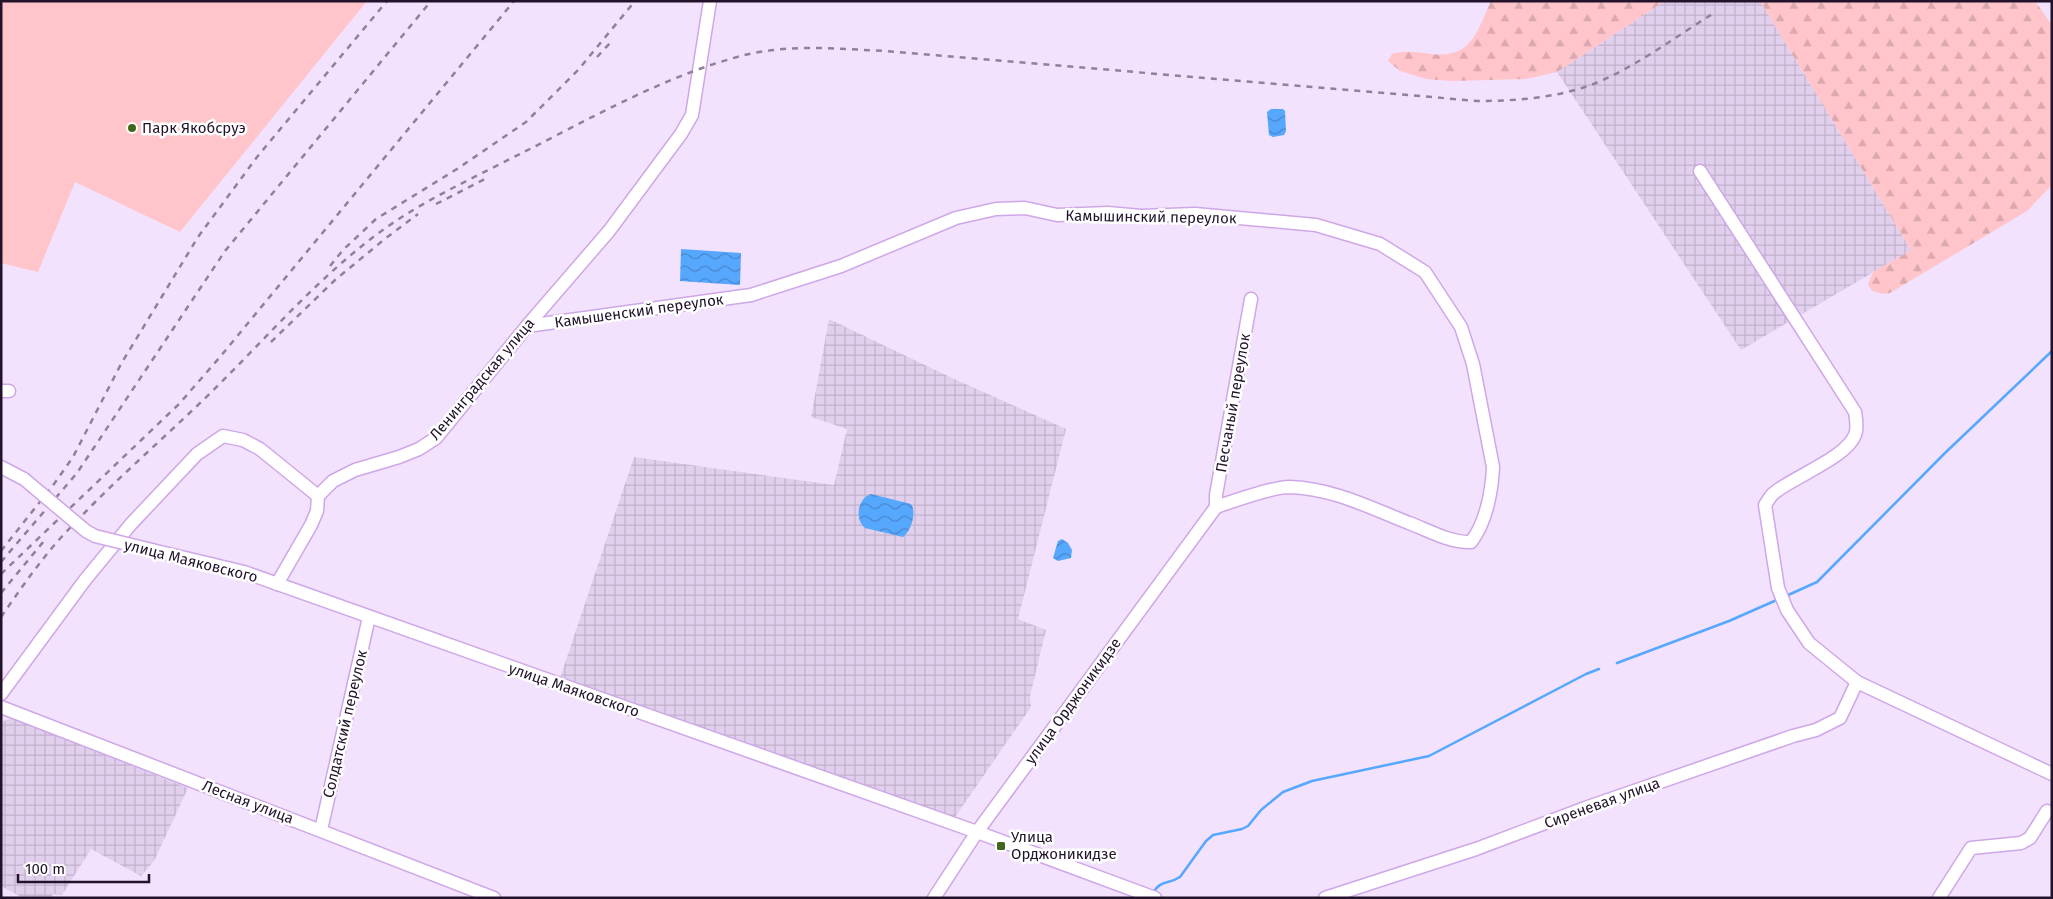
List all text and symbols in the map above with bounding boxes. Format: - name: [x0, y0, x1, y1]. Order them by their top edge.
- place label: Парк Якобсруэ: [142, 119, 246, 137]
- marker: Парк Якобсруэ: [126, 122, 138, 134]
- street label: Камышинский переулок: [1065, 207, 1237, 227]
- street label: Камышенский переулок: [553, 290, 725, 332]
- street label: Ленинградская улица: [426, 314, 538, 444]
- street label: Песчаный переулок: [1212, 332, 1254, 474]
- street label: улица Маяковского: [122, 536, 260, 586]
- street label: улица Орджоникидзе: [1021, 634, 1125, 768]
- street label: Солдатский переулок: [319, 648, 371, 800]
- street label: улица Маяковского: [506, 659, 642, 721]
- street label: Сиреневая улица: [1542, 774, 1662, 832]
- street label: Лесная улица: [200, 776, 296, 828]
- place label: Улица Орджоникидзе: [1011, 828, 1117, 863]
- marker: Улица Орджоникидзе: [995, 840, 1007, 852]
- scale bar: [18, 852, 149, 884]
- text: 100 m: [25, 860, 65, 878]

